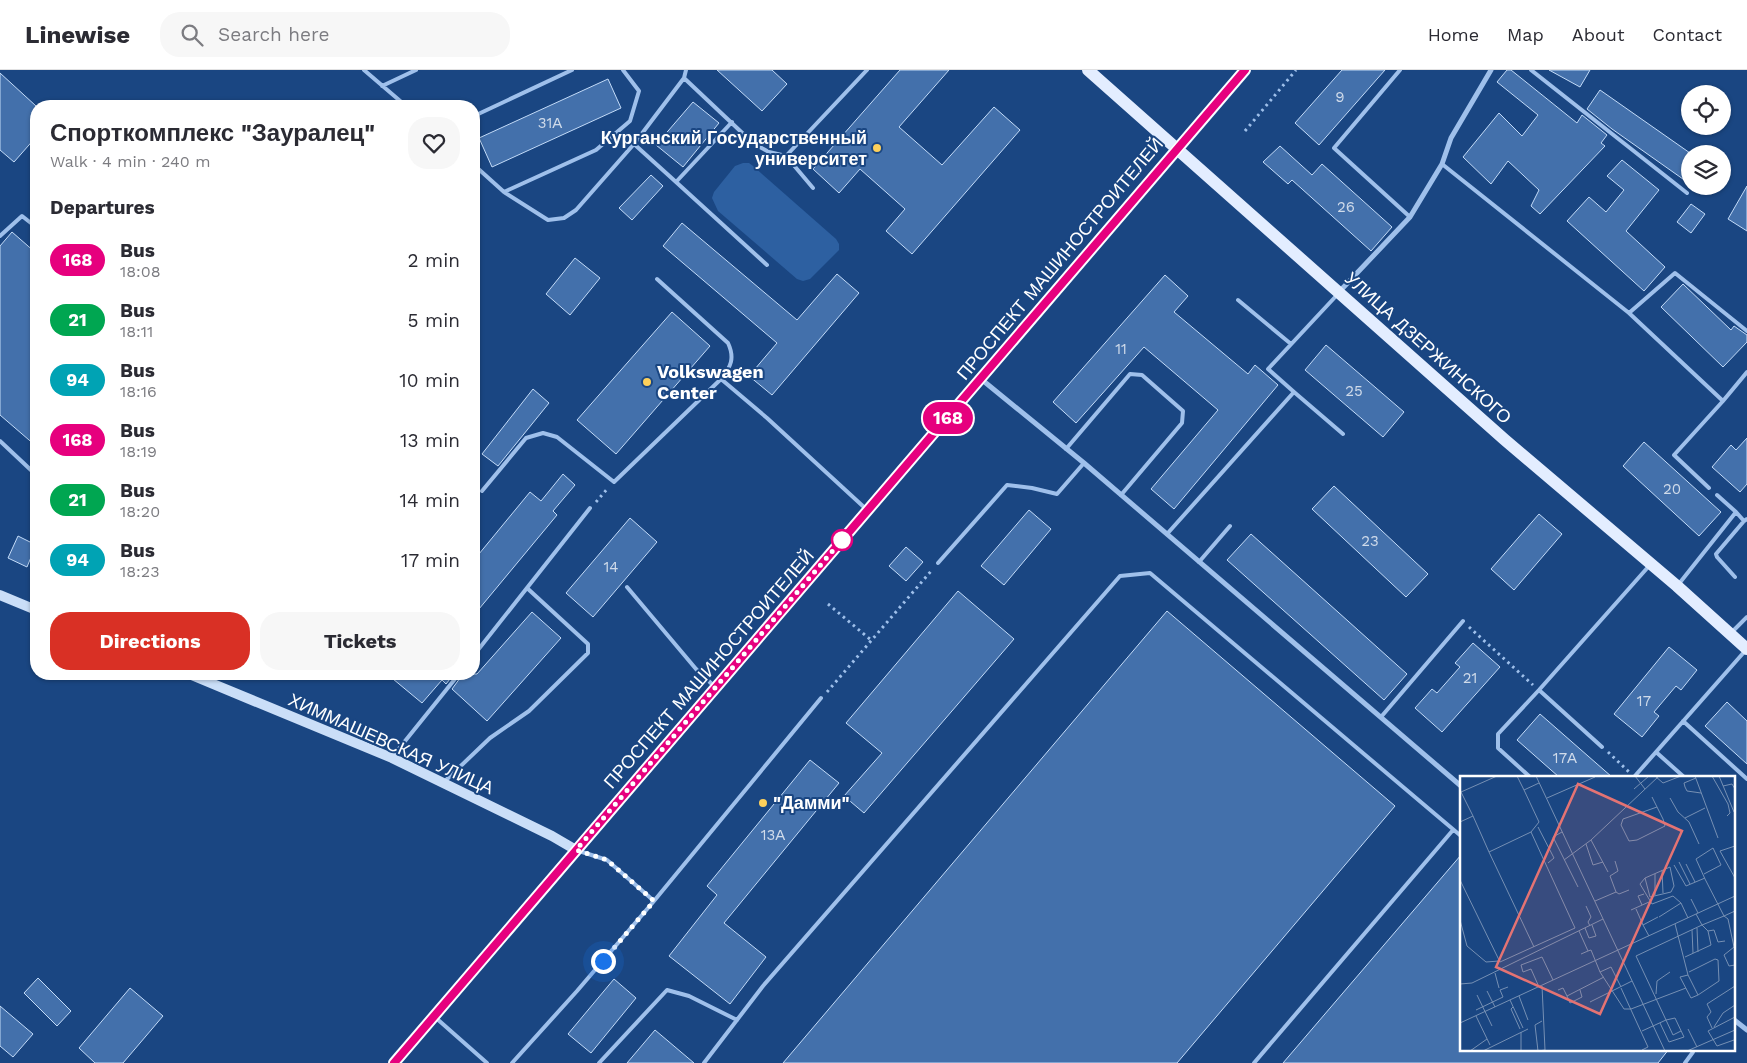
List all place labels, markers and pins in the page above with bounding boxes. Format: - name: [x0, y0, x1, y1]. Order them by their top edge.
- place label: Курганский Государственный университет: [601, 127, 867, 169]
- marker: Курганский Государственный университет: [871, 142, 883, 154]
- place label: Volkswagen Center: [657, 361, 764, 403]
- marker: Volkswagen Center: [641, 376, 653, 388]
- unlabelled marker: [831, 529, 853, 551]
- place label: "Дамми": [773, 792, 850, 813]
- marker: "Дамми": [757, 797, 769, 809]

